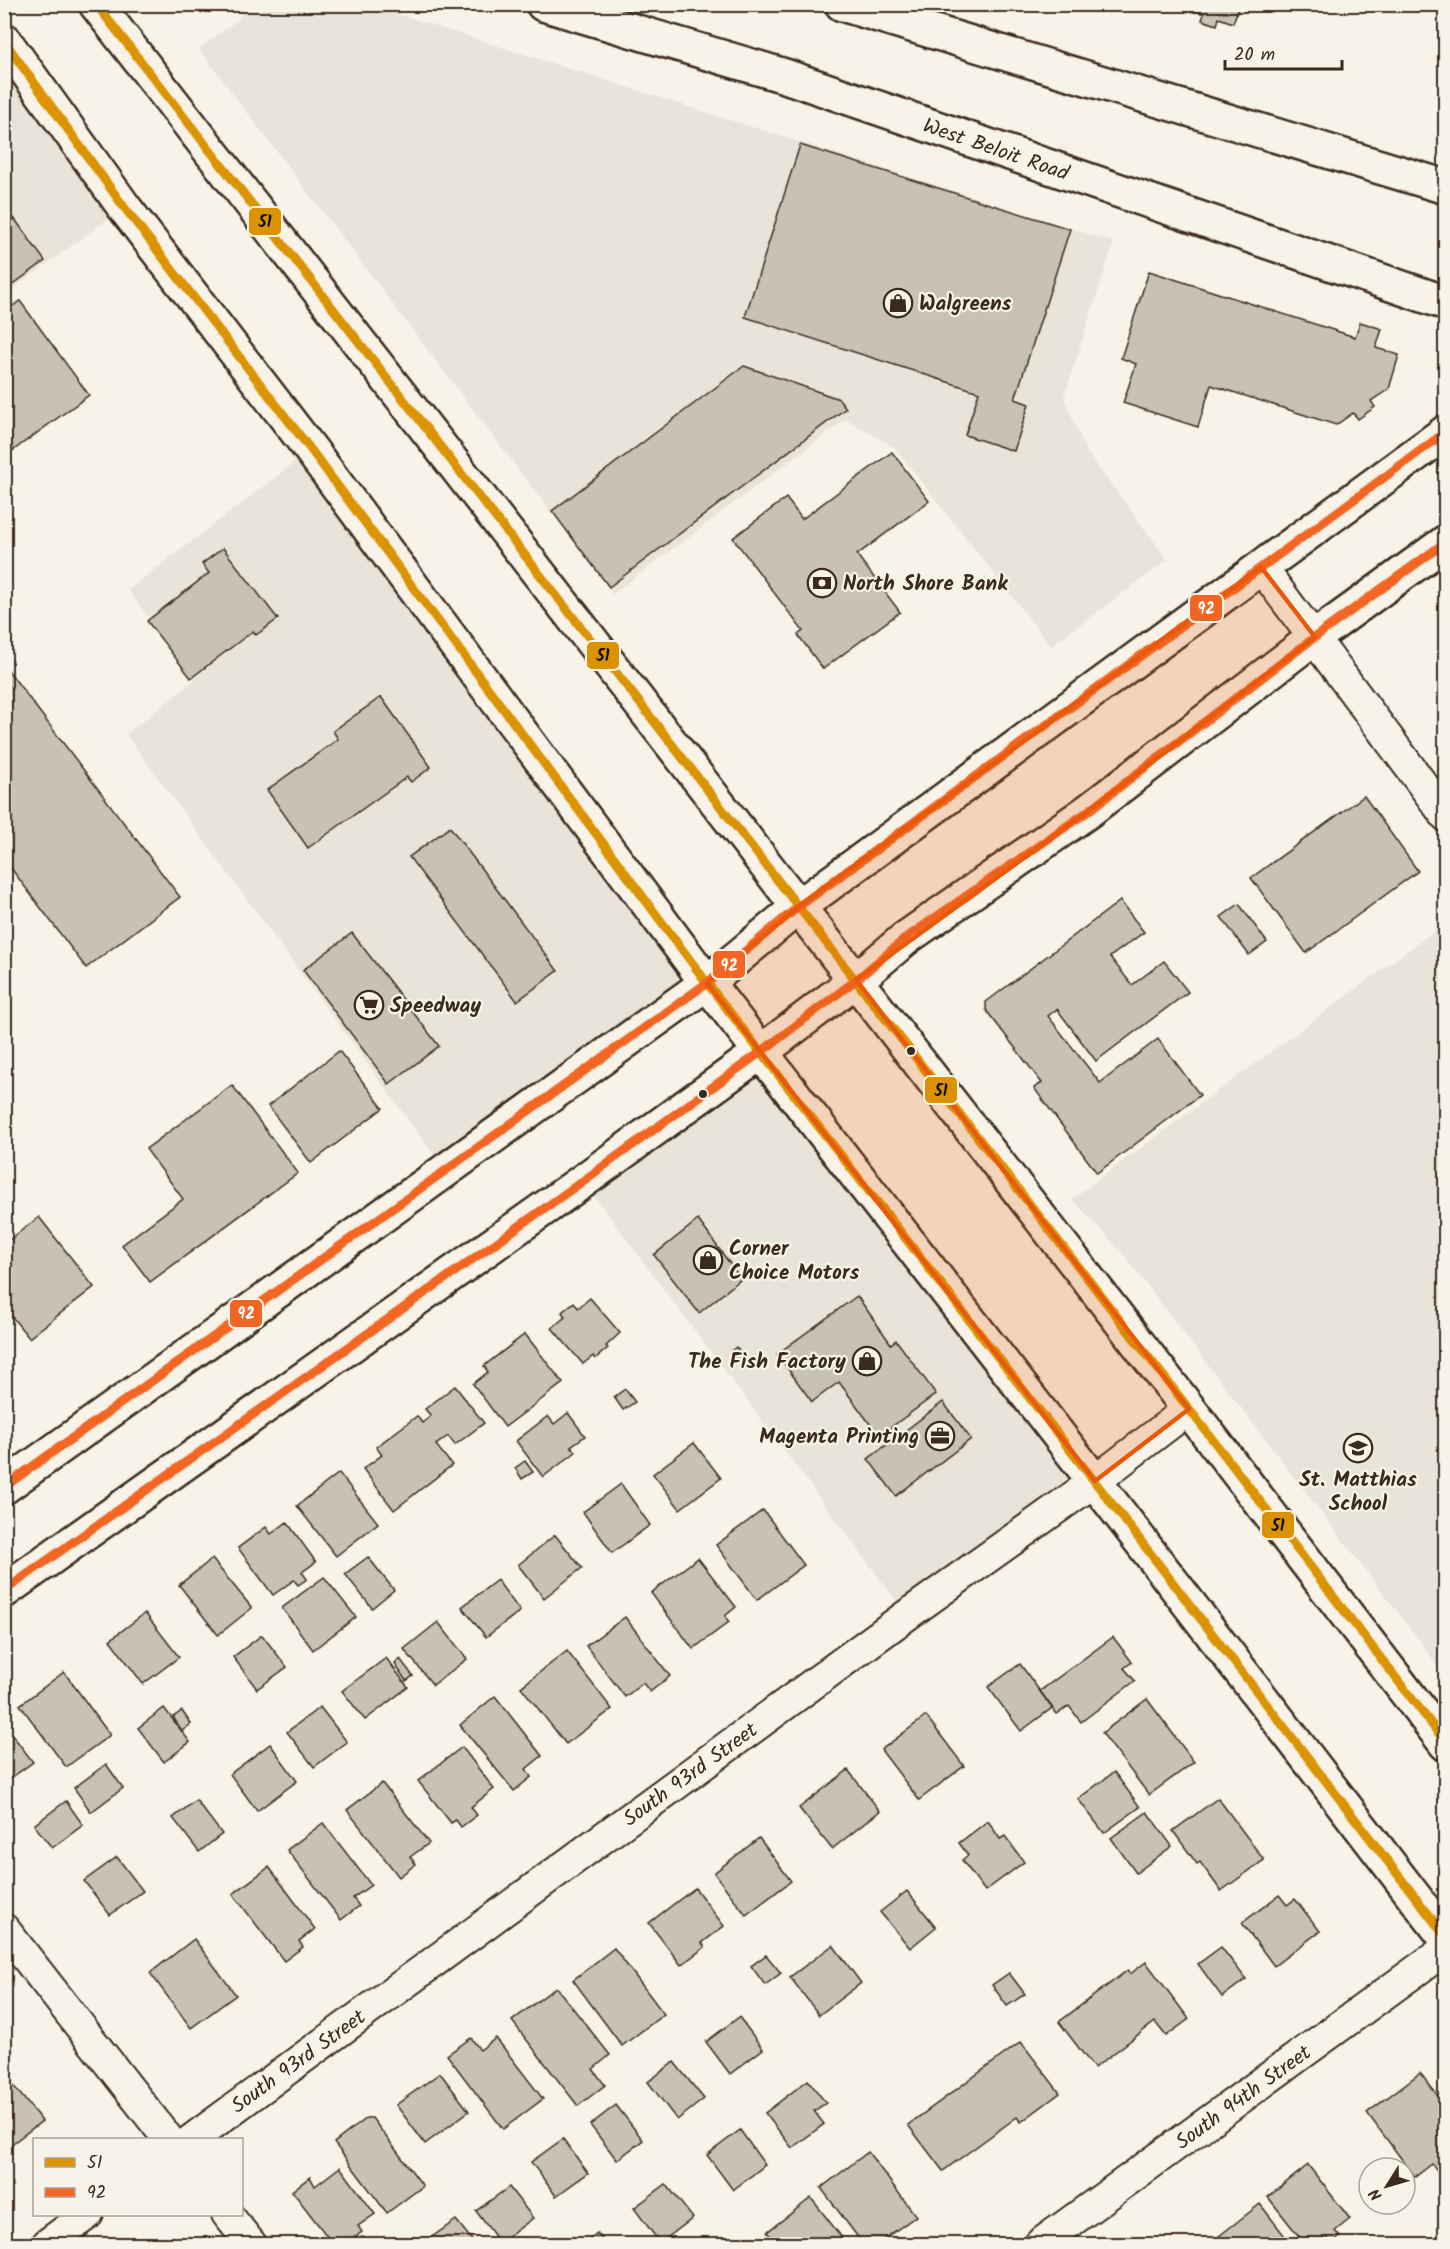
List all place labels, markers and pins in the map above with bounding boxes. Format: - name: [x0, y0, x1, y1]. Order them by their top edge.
- shop icon: Walgreens: [882, 287, 914, 319]
- place label: Walgreens: [919, 288, 1012, 321]
- bank icon: North Shore Bank: [806, 567, 838, 599]
- place label: North Shore Bank: [843, 568, 1008, 601]
- supermarket icon: Speedway: [353, 989, 385, 1021]
- place label: Speedway: [390, 990, 481, 1023]
- unlabelled marker: [905, 1045, 917, 1057]
- unlabelled marker: [697, 1088, 709, 1100]
- place label: Corner Choice Motors: [729, 1233, 860, 1290]
- shop icon: Corner Choice Motors: [692, 1244, 724, 1276]
- shop icon: The Fish Factory: [851, 1345, 883, 1377]
- place label: The Fish Factory: [688, 1346, 846, 1379]
- office icon: Magenta Printing: [924, 1420, 956, 1452]
- place label: Magenta Printing: [759, 1421, 919, 1454]
- school or university icon: St. Matthias School: [1342, 1432, 1374, 1464]
- place label: St. Matthias School: [1299, 1464, 1417, 1521]

